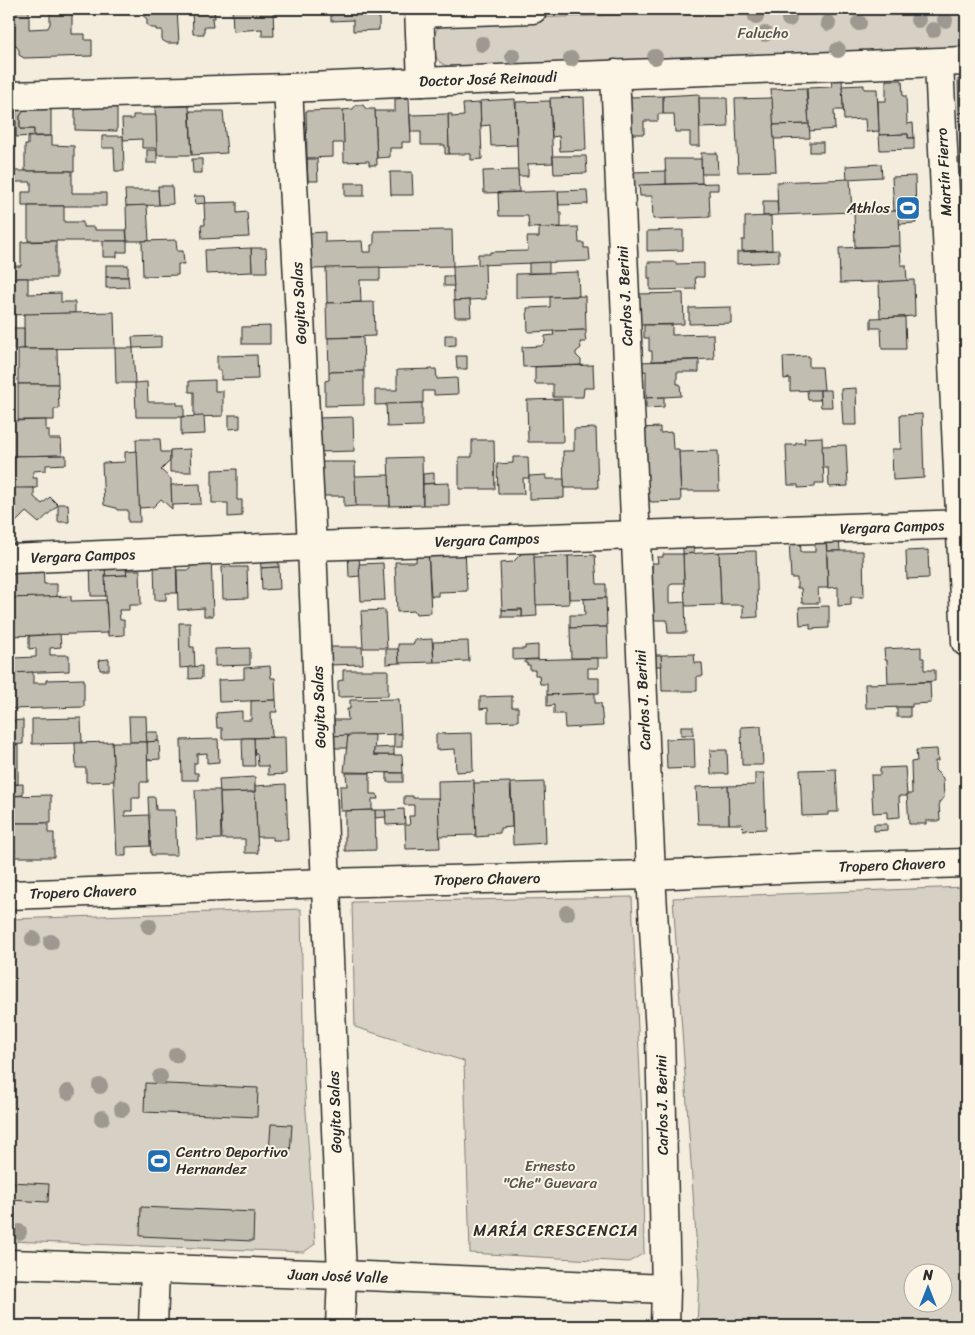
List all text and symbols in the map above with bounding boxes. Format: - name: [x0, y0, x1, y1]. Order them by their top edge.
- park label: Falucho: [738, 20, 789, 46]
- street label: Doctor José Reinaudi: [419, 64, 558, 94]
- street label: Martín Fierro: [929, 127, 959, 217]
- place label: Athlos: [846, 195, 890, 221]
- sports icon: Athlos: [895, 195, 921, 221]
- street label: Carlos J. Berini: [609, 244, 641, 347]
- street label: Goyita Salas: [284, 261, 314, 345]
- street label: Vergara Campos: [839, 512, 945, 542]
- street label: Vergara Campos: [434, 525, 540, 555]
- street label: Vergara Campos: [30, 541, 136, 571]
- street label: Carlos J. Berini: [627, 648, 659, 751]
- street label: Goyita Salas: [305, 665, 333, 749]
- street label: Tropero Chavero: [838, 850, 946, 880]
- street label: Tropero Chavero: [433, 865, 541, 893]
- street label: Tropero Chavero: [29, 877, 137, 907]
- street label: Carlos J. Berini: [648, 1054, 676, 1155]
- street label: Goyita Salas: [321, 1070, 349, 1154]
- place label: Centro Deportivo Hernandez: [176, 1139, 288, 1182]
- sports icon: Centro Deportivo Hernandez: [146, 1148, 172, 1174]
- park label: Ernesto "Che" Guevara: [503, 1153, 597, 1196]
- district label: MARÍA CRESCENCIA: [473, 1216, 639, 1245]
- street label: Juan José Valle: [286, 1261, 389, 1291]
- north arrow: [902, 1262, 952, 1312]
- text: N: [922, 1263, 933, 1288]

